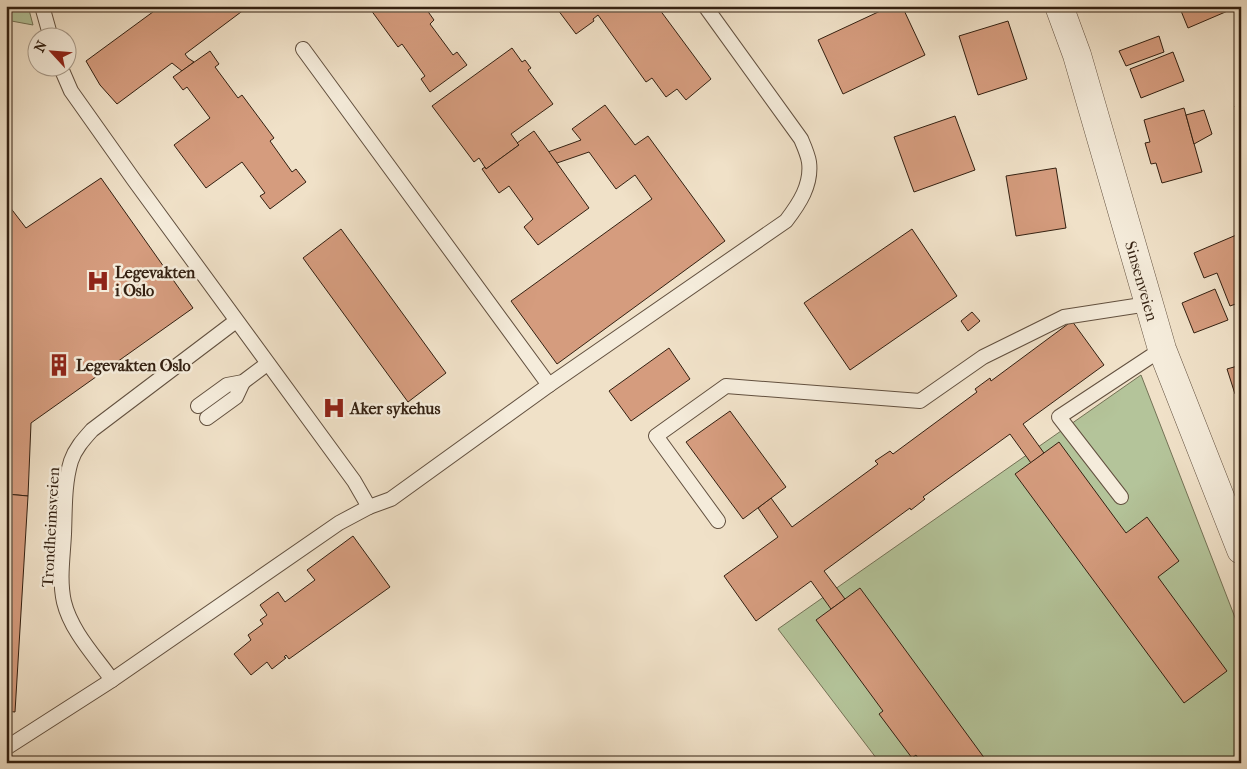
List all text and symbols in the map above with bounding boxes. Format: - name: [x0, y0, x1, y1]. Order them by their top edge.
- north arrow: [28, 28, 78, 78]
- text: N: [31, 38, 51, 55]
- street label: Sinsenveien: [1121, 239, 1162, 324]
- place label: Legevakten i Oslo: [114, 263, 196, 300]
- hospital icon: Legevakten i Oslo: [85, 268, 111, 294]
- building icon: Legevakten Oslo: [46, 352, 72, 378]
- place label: Legevakten Oslo: [76, 356, 191, 376]
- hospital icon: Aker sykehus: [321, 395, 347, 421]
- place label: Aker sykehus: [349, 399, 440, 419]
- street label: Trondheimsveien: [38, 466, 63, 588]

